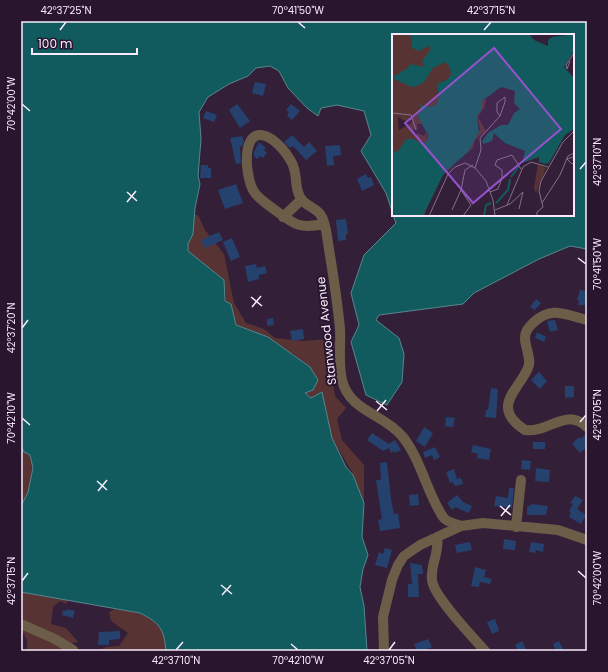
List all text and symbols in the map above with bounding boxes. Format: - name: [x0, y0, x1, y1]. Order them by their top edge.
- text: 42°37'25"N: [40, 3, 92, 18]
- text: 70°41'50"W: [272, 3, 324, 18]
- text: 42°37'15"N: [467, 3, 515, 18]
- scale bar: [32, 30, 137, 56]
- inset map: [392, 34, 574, 216]
- text: 100 m: [38, 35, 72, 52]
- text: 70°42'00"W: [4, 76, 19, 131]
- text: 42°37'10"N: [590, 138, 605, 186]
- text: 70°41'50"W: [590, 238, 605, 290]
- street label: Stanwood Avenue: [312, 276, 340, 386]
- text: 42°37'20"N: [4, 302, 19, 354]
- text: 42°37'05"N: [590, 389, 605, 441]
- text: 70°42'10"W: [4, 392, 19, 444]
- text: 70°42'00"W: [590, 550, 605, 605]
- text: 42°37'15"N: [4, 557, 19, 605]
- text: 42°37'10"N: [152, 653, 200, 668]
- text: 70°42'10"W: [272, 653, 324, 668]
- text: 42°37'05"N: [363, 653, 415, 668]

